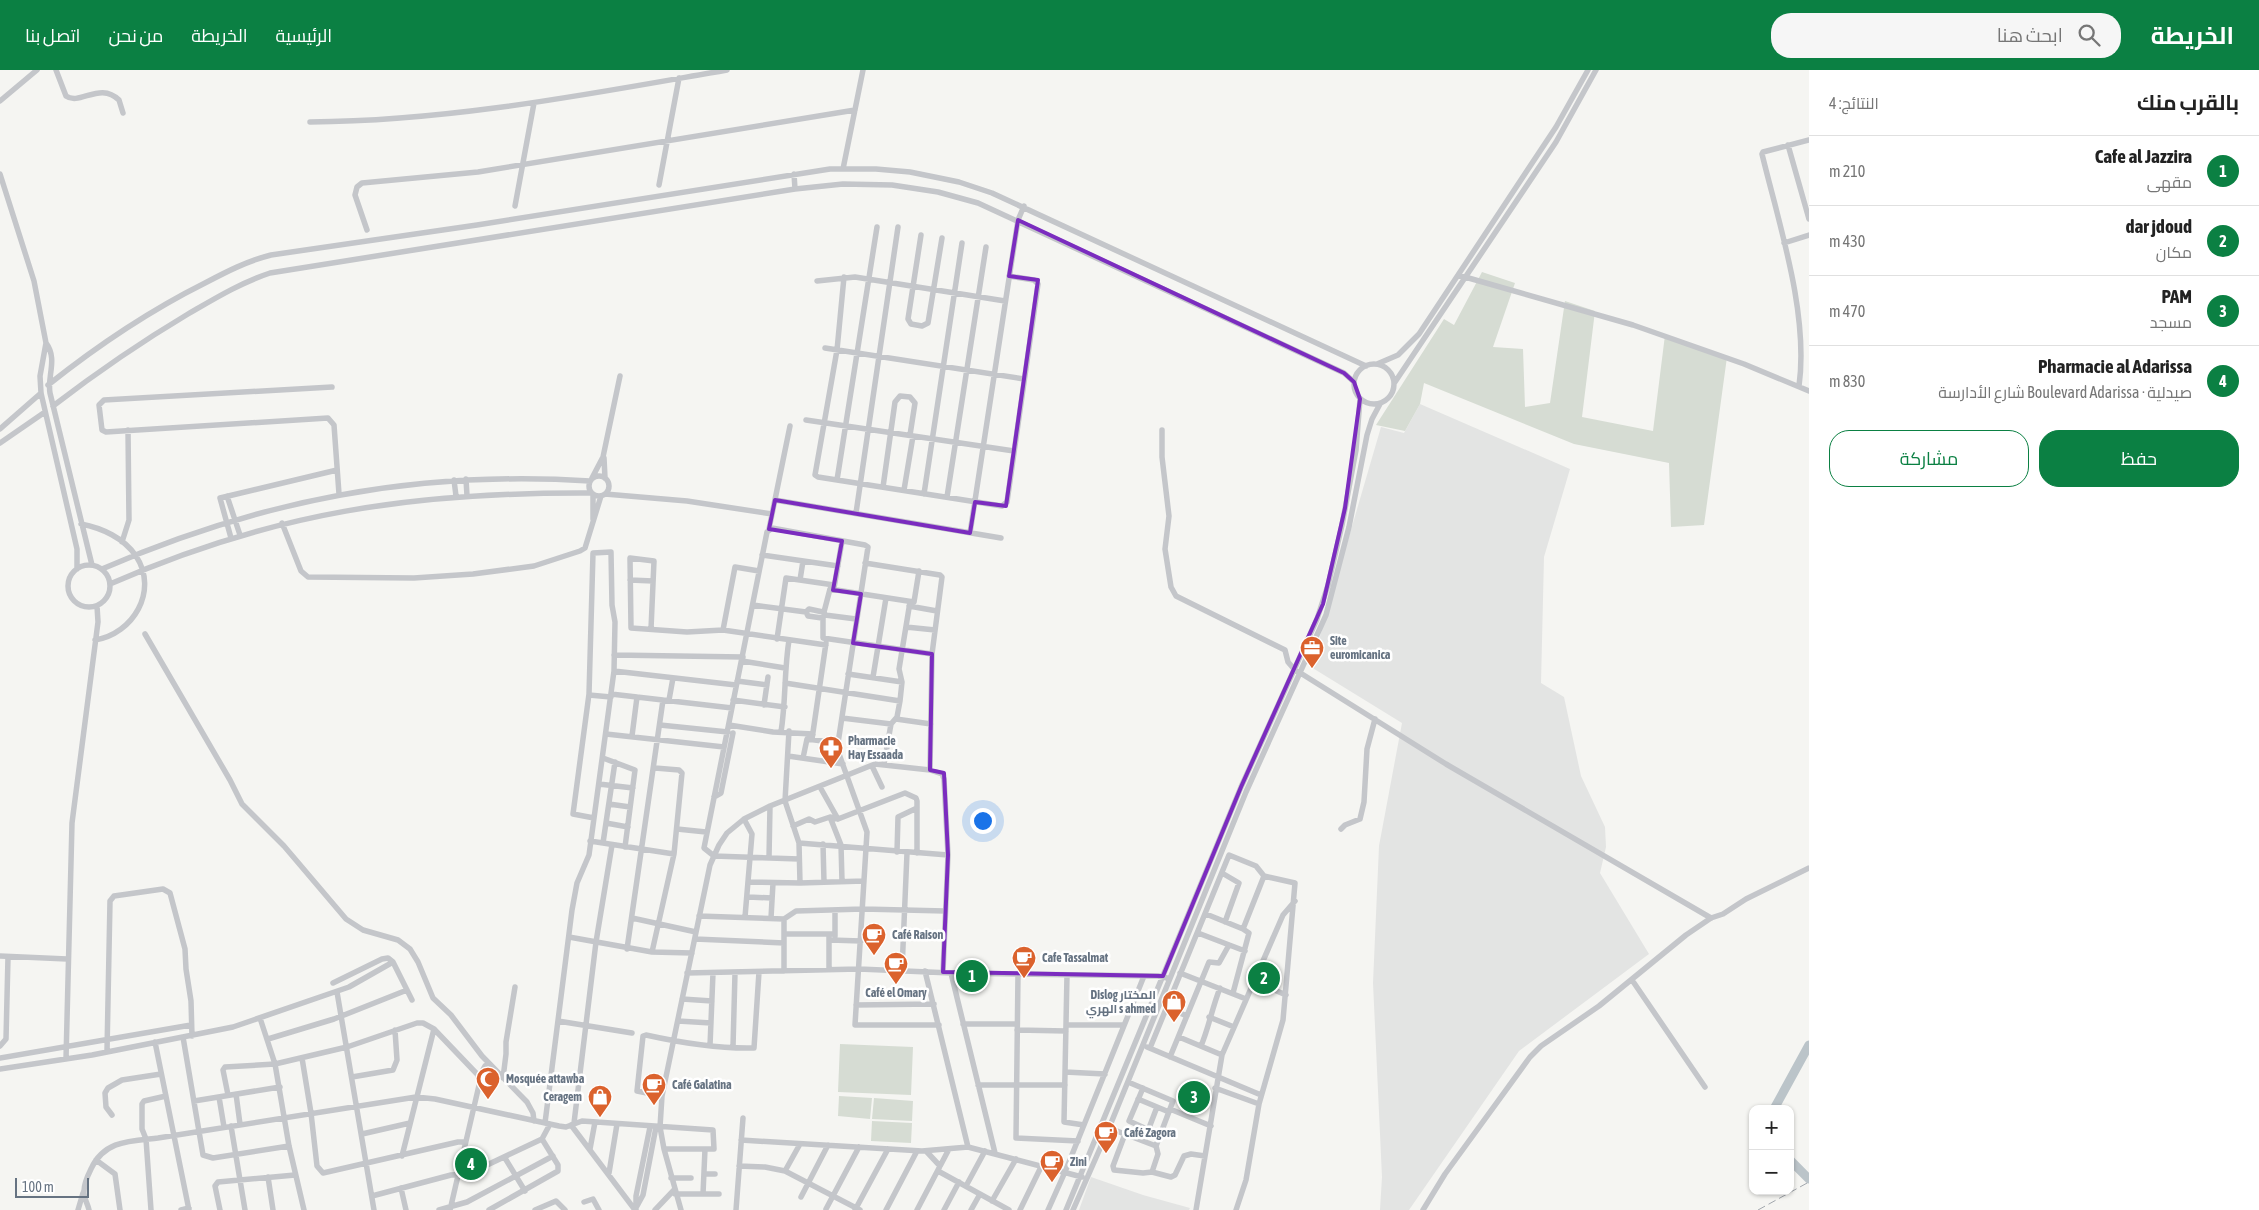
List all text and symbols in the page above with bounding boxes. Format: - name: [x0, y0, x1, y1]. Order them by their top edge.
- search box: [1771, 13, 2121, 58]
- icon: search: [2075, 21, 2103, 49]
- text: الخريطة: [2151, 22, 2234, 49]
- text: ابحث هنا: [1997, 24, 2063, 46]
- text: اتصل بنا: [25, 25, 80, 46]
- text: من نحن: [108, 25, 163, 46]
- text: الخريطة: [191, 25, 248, 46]
- text: الرئيسية: [276, 25, 332, 46]
- text: بالقرب منك: [2137, 90, 2239, 114]
- text: النتائج: 4: [1829, 94, 1879, 112]
- text: Cafe al Jazzira: [2095, 145, 2192, 167]
- text: 210 m: [1829, 162, 1865, 180]
- text: 1: [2219, 162, 2227, 180]
- text: مقهى: [2147, 173, 2192, 191]
- text: dar jdoud: [2125, 215, 2192, 237]
- text: 430 m: [1829, 232, 1865, 250]
- text: 2: [2219, 232, 2227, 250]
- text: مكان: [2156, 243, 2192, 261]
- text: PAM: [2161, 285, 2192, 307]
- text: 470 m: [1829, 302, 1865, 320]
- text: 3: [2219, 302, 2227, 320]
- text: مسجد: [2150, 313, 2192, 331]
- text: Pharmacie al Adarissa: [2038, 355, 2192, 377]
- text: 830 m: [1829, 372, 1865, 390]
- text: 4: [2219, 372, 2227, 390]
- text: صيدلية · Boulevard Adarissa شارع الأدارسة: [1938, 383, 2192, 401]
- button: مشاركة: [1829, 430, 2029, 487]
- button: حفظ: [2039, 430, 2239, 487]
- place label: Site euromicanica: [1330, 634, 1391, 662]
- office icon: Site euromicanica: [1299, 635, 1325, 669]
- place label: Pharmacie Hay Essaada: [848, 734, 904, 762]
- pharmacy icon: Pharmacie Hay Essaada: [818, 735, 844, 769]
- your location: [970, 808, 996, 834]
- cafe icon: Café Raison: [861, 922, 887, 956]
- place label: Café Raison: [892, 928, 944, 942]
- cafe icon: Cafe Tassalmat: [1011, 945, 1037, 979]
- cafe icon: Café el Omary: [883, 951, 909, 985]
- place label: Cafe Tassalmat: [1042, 951, 1109, 965]
- pin: 1: [956, 957, 988, 995]
- pin: 2: [1248, 959, 1280, 997]
- place label: Café el Omary: [865, 986, 927, 1000]
- place label: Dislog المختار الهري s ahmed: [1086, 988, 1156, 1019]
- shop icon: Dislog المختار الهري s ahmed: [1161, 989, 1187, 1023]
- mosque icon: Mosquée attawba: [475, 1066, 501, 1100]
- place label: Mosquée attawba: [506, 1072, 585, 1086]
- cafe icon: Café Galatina: [641, 1072, 667, 1106]
- place label: Café Galatina: [672, 1078, 732, 1092]
- pin: 3: [1178, 1078, 1210, 1116]
- shop icon: Ceragem: [587, 1084, 613, 1118]
- place label: Ceragem: [543, 1090, 582, 1104]
- map controls: [1749, 1105, 1794, 1195]
- button: +: [1749, 1105, 1794, 1150]
- cafe icon: Café Zagora: [1093, 1120, 1119, 1154]
- place label: Café Zagora: [1124, 1126, 1176, 1140]
- pin: 4: [455, 1145, 487, 1183]
- cafe icon: Zini: [1039, 1149, 1065, 1183]
- button: −: [1749, 1150, 1794, 1195]
- place label: Zini: [1070, 1155, 1087, 1169]
- scale bar: [15, 1175, 89, 1198]
- text: 100 m: [22, 1179, 54, 1195]

